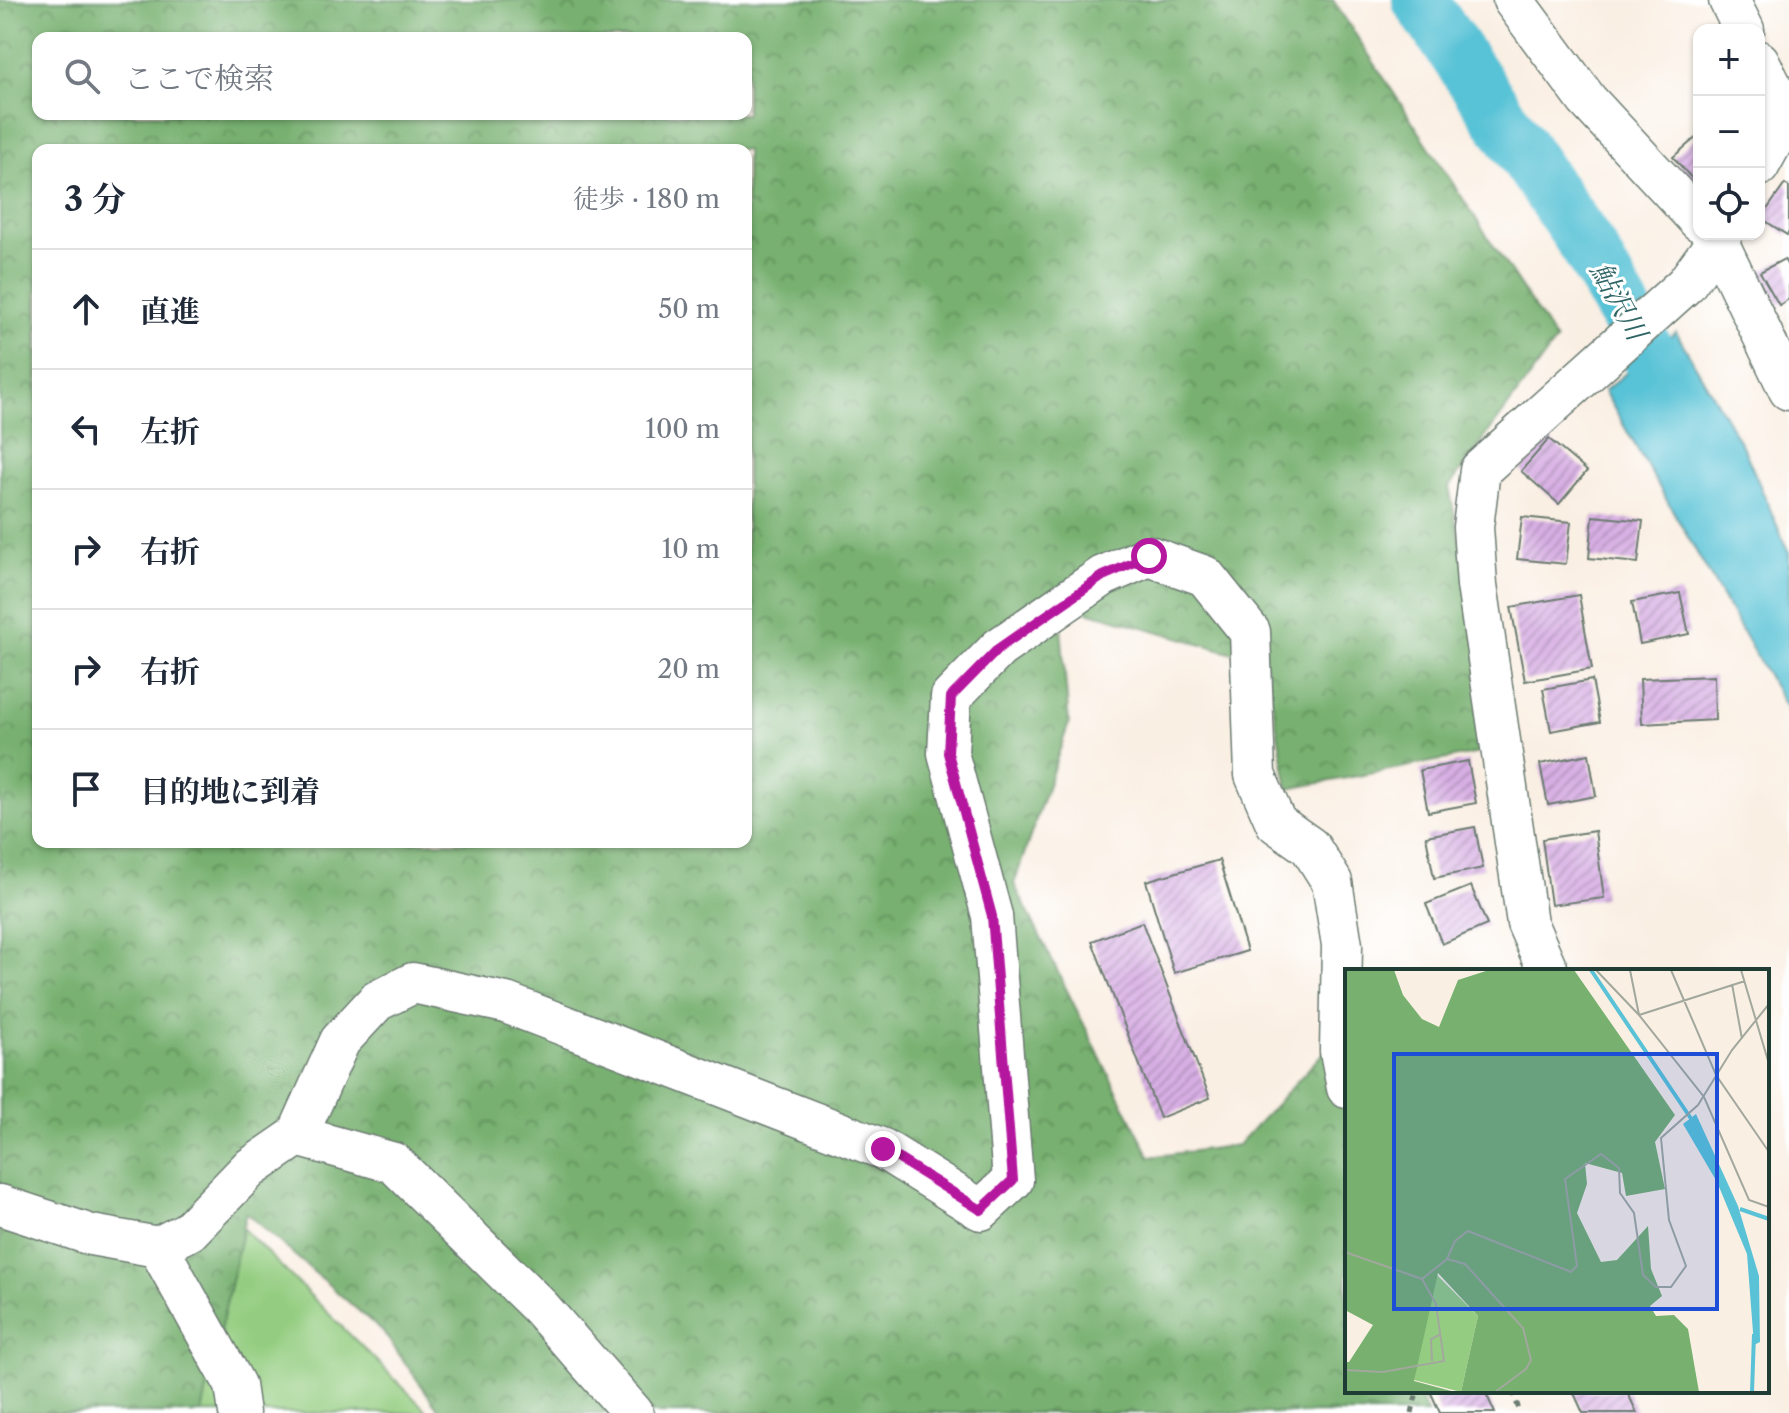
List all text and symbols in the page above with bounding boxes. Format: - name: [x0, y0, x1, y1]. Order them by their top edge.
- map controls: [1693, 24, 1765, 240]
- button: +: [1693, 24, 1765, 96]
- search box: [32, 32, 752, 120]
- icon: search: [60, 54, 104, 98]
- text: ここで検索: [124, 60, 274, 97]
- button: −: [1693, 96, 1765, 168]
- button: locate: [1693, 168, 1765, 240]
- text: 3 分: [64, 178, 126, 220]
- text: 徒歩 · 180 m: [573, 183, 720, 215]
- water label: 鮎沢川: [1584, 256, 1656, 349]
- icon: ahead: [64, 287, 108, 331]
- text: 直進: [140, 293, 200, 330]
- text: 50 m: [658, 293, 720, 325]
- icon: left: [64, 407, 108, 451]
- text: 左折: [140, 413, 200, 450]
- text: 100 m: [645, 413, 720, 445]
- icon: right: [64, 527, 108, 571]
- text: 右折: [140, 533, 200, 570]
- text: 10 m: [661, 533, 720, 565]
- route start: [1131, 538, 1167, 574]
- icon: right: [64, 647, 108, 691]
- text: 右折: [140, 653, 200, 690]
- text: 20 m: [657, 653, 720, 685]
- icon: arrive: [64, 767, 108, 811]
- text: 目的地に到着: [140, 773, 320, 810]
- inset map: [1345, 969, 1769, 1393]
- route end: [865, 1131, 901, 1167]

